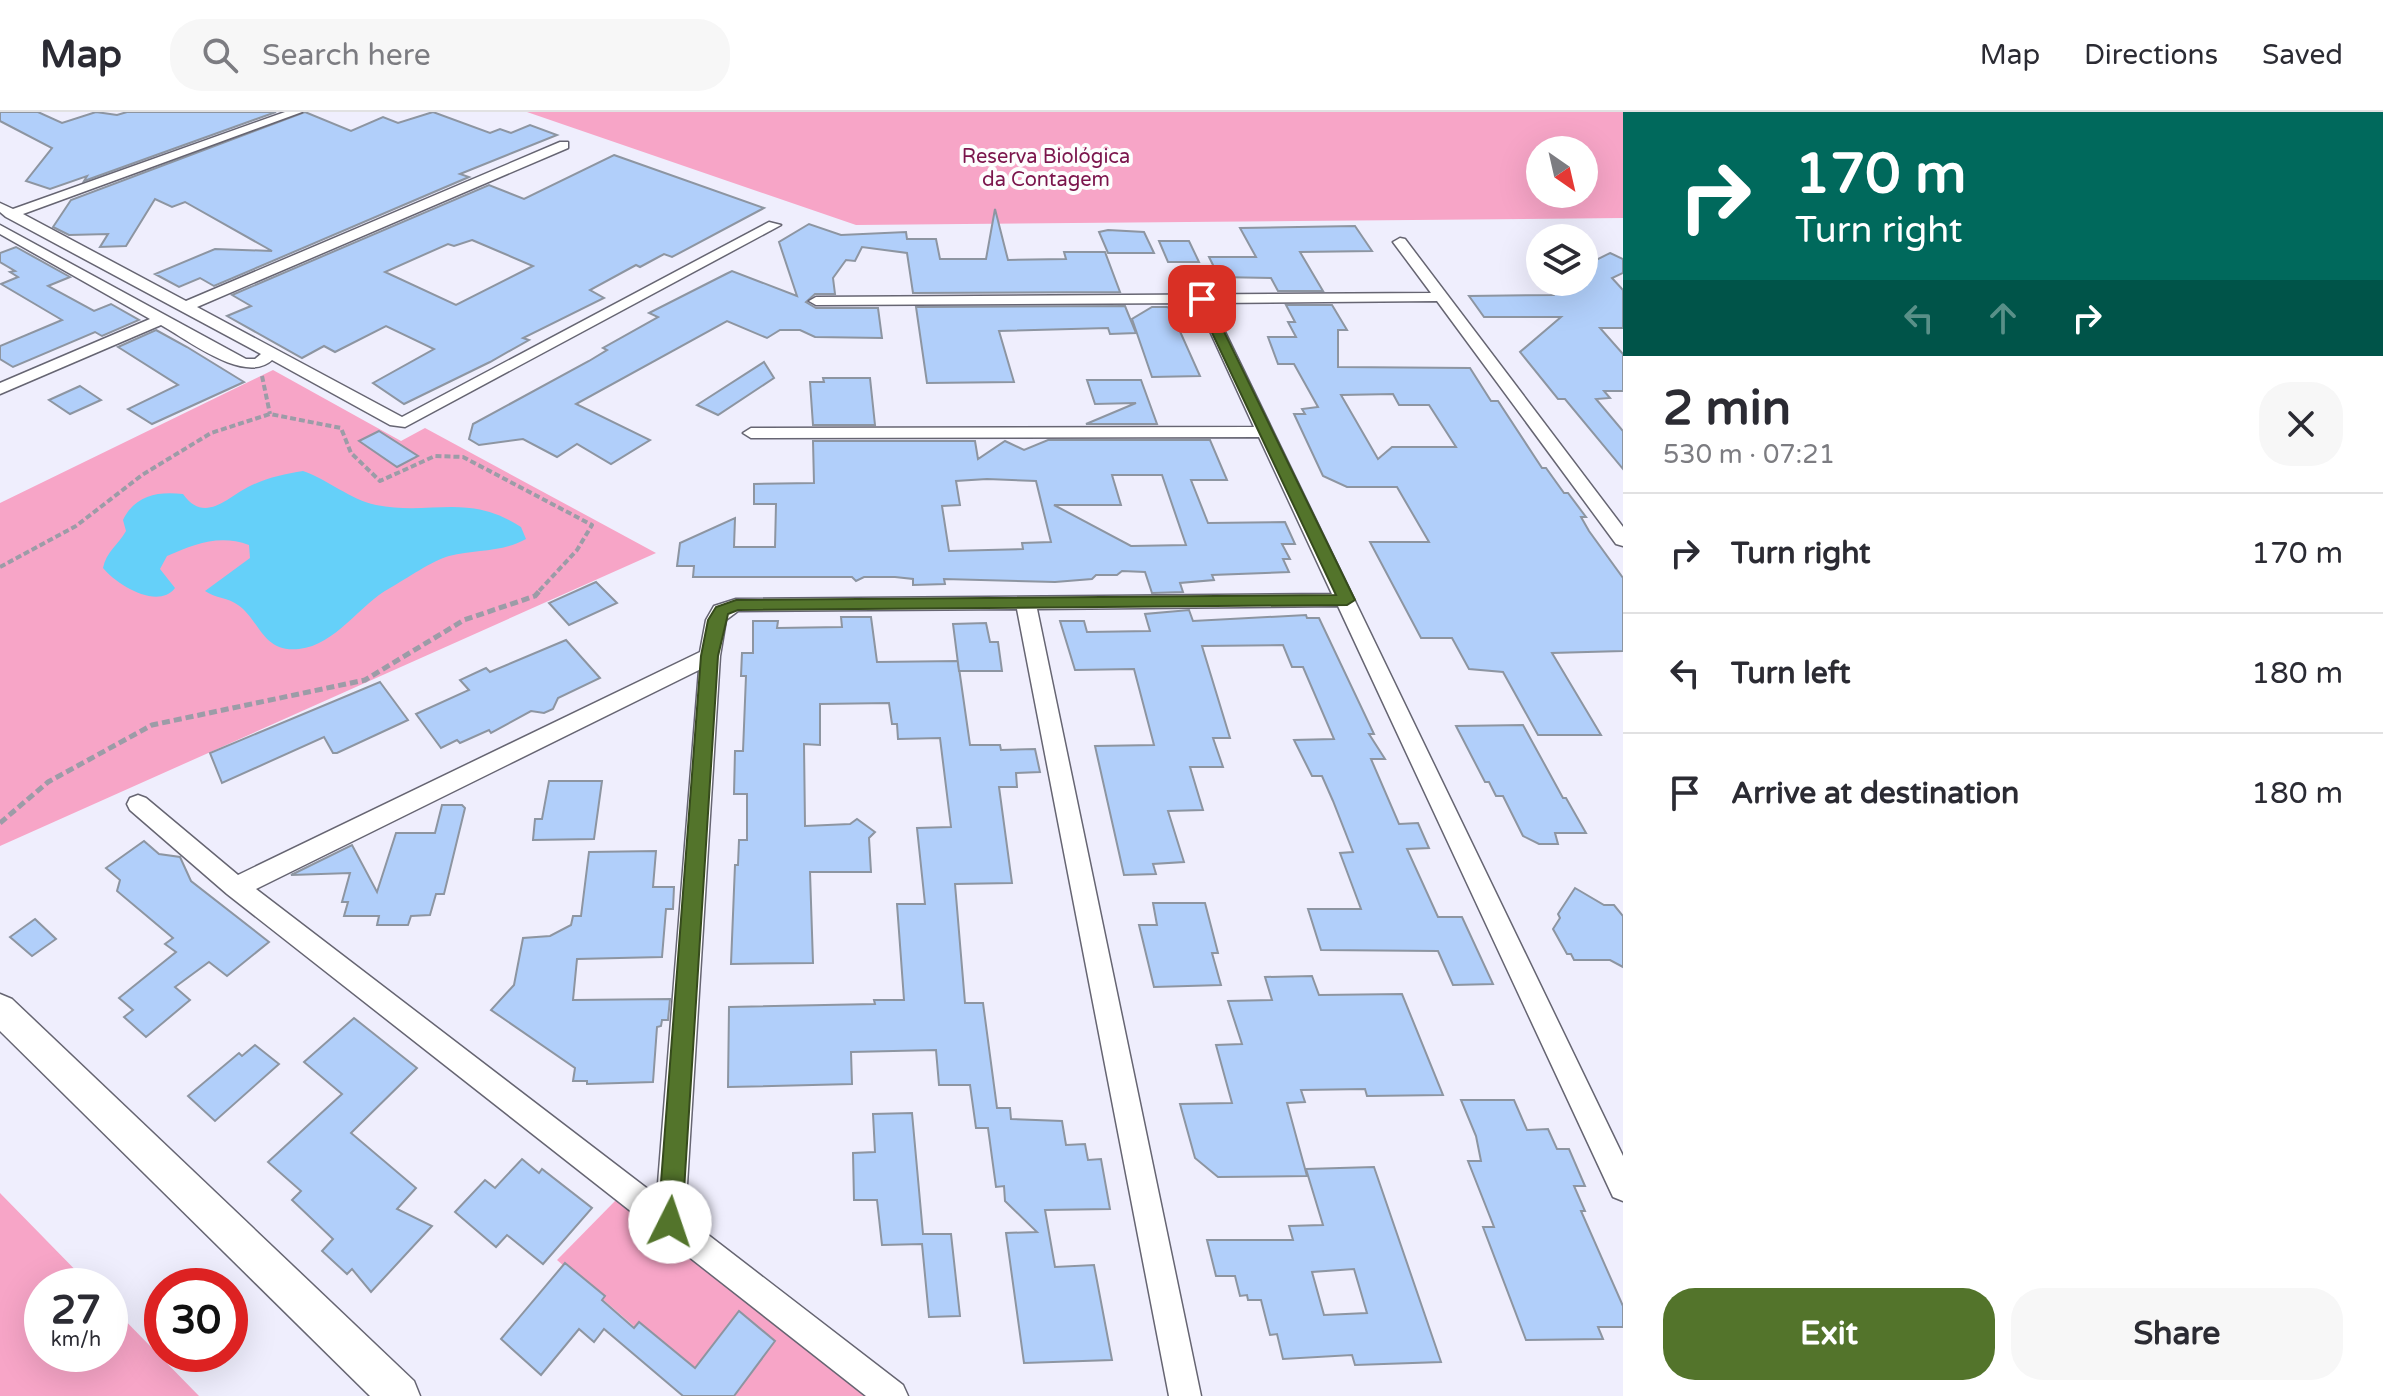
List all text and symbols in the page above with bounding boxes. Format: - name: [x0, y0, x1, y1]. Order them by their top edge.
- search box: [170, 19, 730, 91]
- text: Map: [40, 32, 122, 78]
- icon: search: [198, 33, 242, 77]
- text: Search here: [262, 37, 431, 74]
- text: Map: [1980, 38, 2040, 72]
- text: Directions: [2084, 38, 2218, 72]
- text: Saved: [2262, 38, 2343, 72]
- north arrow: [1526, 136, 1598, 208]
- map controls: [1526, 136, 1598, 296]
- text: 170 m: [1795, 141, 1966, 208]
- icon: right: [1663, 144, 1767, 248]
- park label: Reserva Biológica da Contagem: [962, 145, 1130, 192]
- text: Turn right: [1795, 209, 1962, 252]
- button: layers: [1526, 224, 1598, 296]
- pin: [1168, 265, 1236, 333]
- icon: arrive: [1180, 277, 1224, 321]
- icon: left: [1897, 296, 1941, 340]
- icon: ahead: [1981, 296, 2025, 340]
- icon: right: [2065, 296, 2109, 340]
- text: 2 min: [1663, 380, 1791, 438]
- button: close: [2259, 382, 2343, 466]
- text: 530 m · 07:21: [1663, 439, 1835, 470]
- icon: right: [1663, 531, 1707, 575]
- text: Turn right: [1731, 535, 1871, 572]
- text: 170 m: [2251, 535, 2343, 572]
- icon: left: [1663, 651, 1707, 695]
- text: Turn left: [1731, 655, 1850, 692]
- text: 180 m: [2251, 655, 2343, 692]
- icon: arrive: [1663, 771, 1707, 815]
- text: Arrive at destination: [1731, 775, 2019, 812]
- text: 180 m: [2251, 775, 2343, 812]
- position arrow: [628, 1180, 712, 1264]
- speed limit sign: 30: [144, 1268, 248, 1372]
- text: 27: [51, 1286, 101, 1334]
- button: Exit: [1663, 1288, 1995, 1380]
- button: Share: [2011, 1288, 2343, 1380]
- text: km/h: [51, 1328, 101, 1352]

